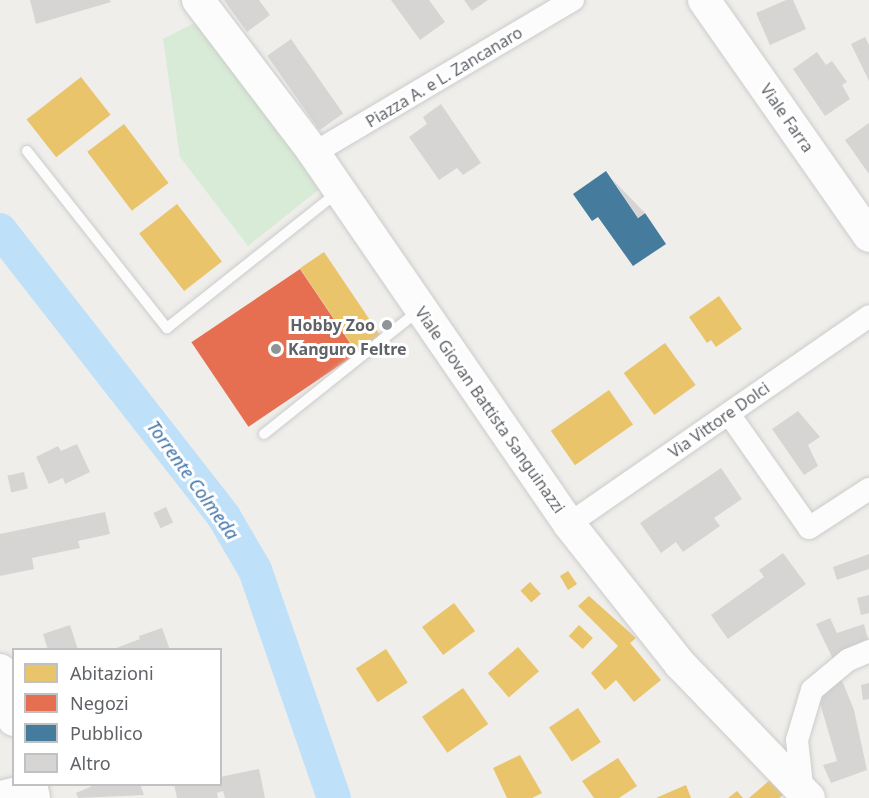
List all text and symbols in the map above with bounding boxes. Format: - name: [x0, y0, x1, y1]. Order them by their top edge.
- street label: Piazza A. e L. Zancanaro: [362, 23, 526, 131]
- street label: Viale Farra: [756, 80, 818, 156]
- street label: Viale Giovan Battista Sanguinazzi: [411, 303, 569, 517]
- place label: Hobby Zoo: [290, 315, 375, 335]
- marker: Hobby Zoo: [380, 318, 394, 332]
- place label: Kanguro Feltre: [288, 339, 407, 359]
- marker: Kanguro Feltre: [269, 342, 283, 356]
- street label: Via Vittore Dolci: [665, 378, 773, 462]
- water label: Torrente Colmeda: [143, 416, 243, 544]
- legend: [12, 648, 222, 786]
- text: Abitazioni: [70, 661, 154, 685]
- text: Negozi: [70, 691, 129, 715]
- text: Pubblico: [70, 721, 143, 745]
- text: Altro: [70, 751, 111, 775]

